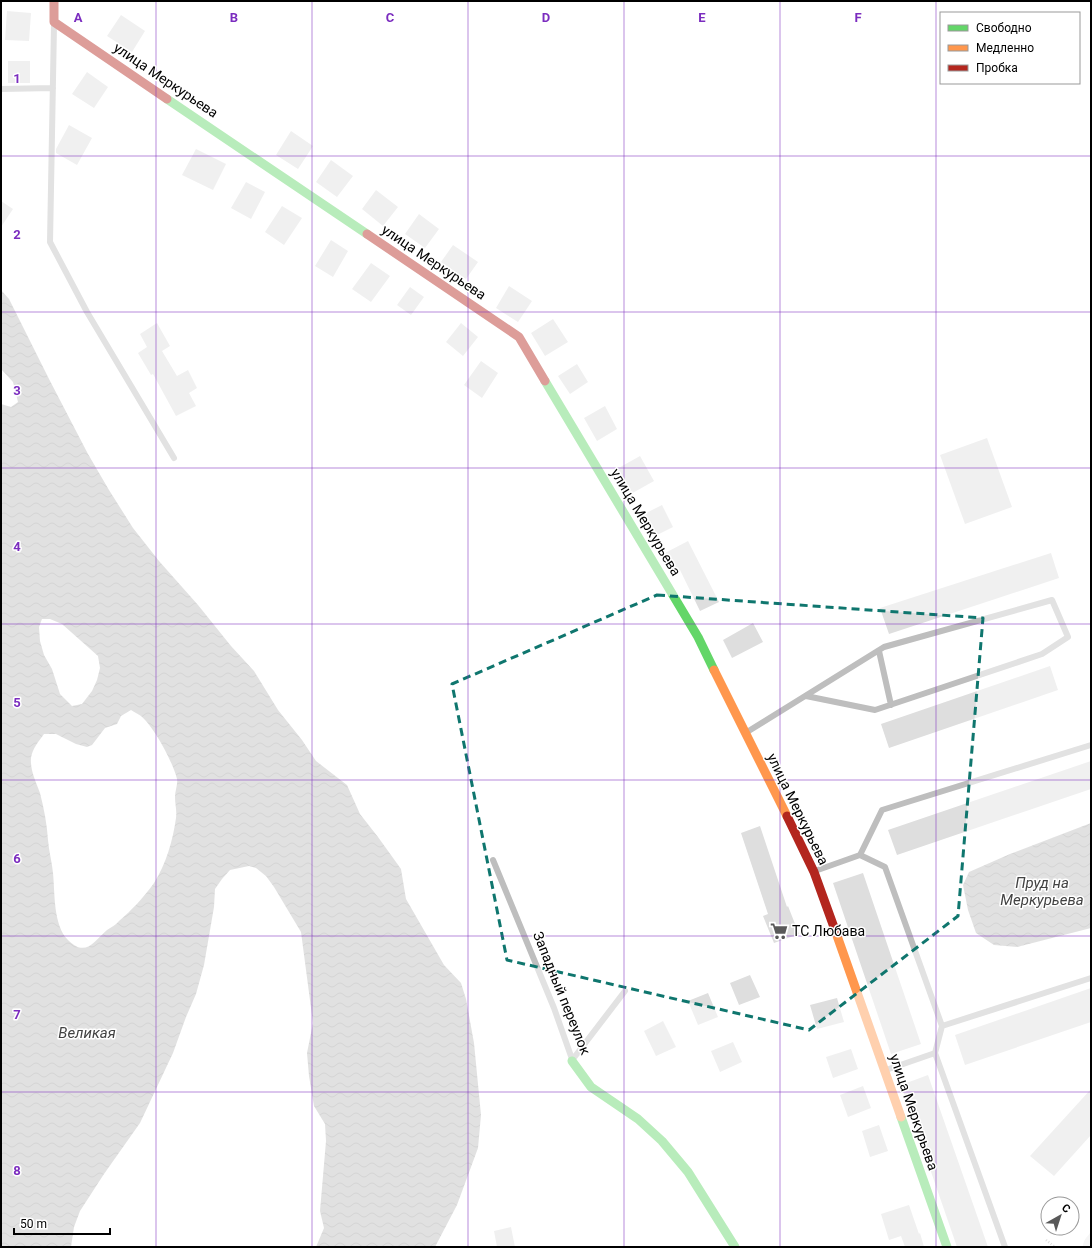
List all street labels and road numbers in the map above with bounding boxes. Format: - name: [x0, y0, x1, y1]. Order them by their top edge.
- street label: улица Меркурьева: [111, 39, 221, 121]
- street label: улица Меркурьева: [379, 221, 489, 303]
- street label: улица Меркурьева: [608, 466, 684, 578]
- street label: улица Меркурьева: [764, 751, 832, 867]
- street label: Западный переулок: [530, 929, 594, 1057]
- street label: улица Меркурьева: [887, 1052, 941, 1172]

